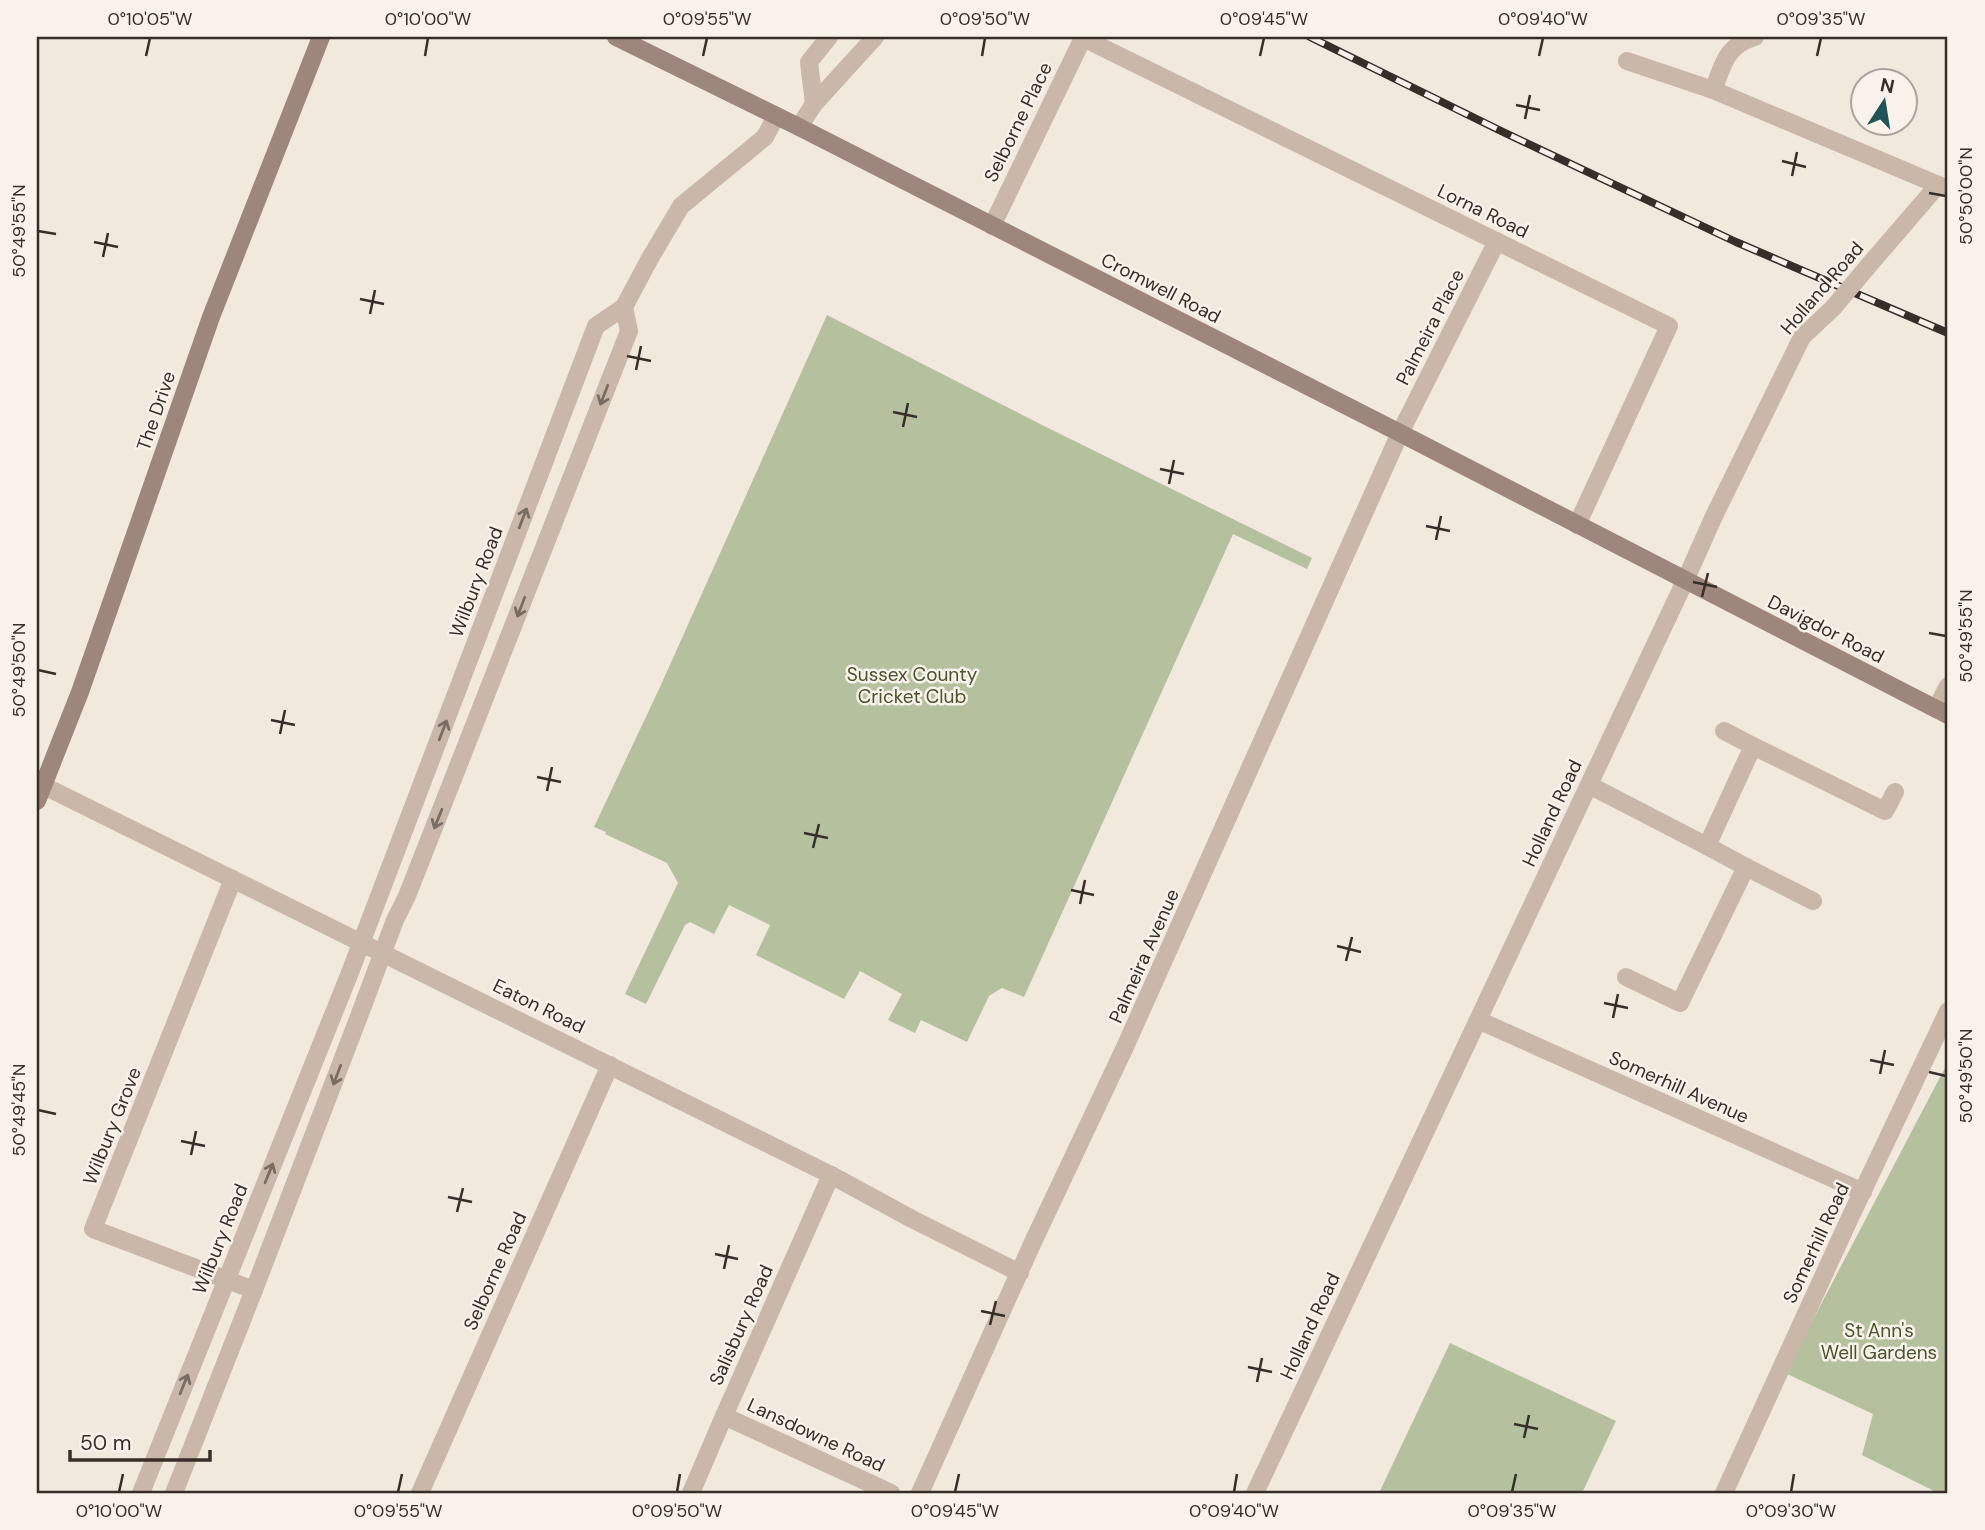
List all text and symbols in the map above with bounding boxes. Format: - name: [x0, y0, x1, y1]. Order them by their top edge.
- text: 0°10'05"W: [108, 7, 192, 31]
- text: 0°10'00"W: [385, 7, 471, 31]
- text: 0°09'55"W: [663, 7, 751, 31]
- text: 0°09'50"W: [940, 7, 1030, 31]
- text: 0°09'45"W: [1220, 7, 1308, 31]
- text: 0°09'40"W: [1498, 7, 1588, 31]
- text: 0°09'35"W: [1777, 7, 1865, 31]
- street label: Selborne Place: [978, 58, 1058, 186]
- north arrow: [1848, 66, 1918, 136]
- text: N: [1878, 72, 1897, 100]
- text: 50°50'00"N: [1954, 147, 1978, 245]
- street label: Lorna Road: [1433, 178, 1533, 244]
- text: 50°49'55"N: [7, 184, 31, 278]
- street label: Holland Road: [1775, 236, 1869, 340]
- street label: Cromwell Road: [1097, 247, 1225, 329]
- street label: Palmeira Place: [1390, 265, 1470, 389]
- street label: The Drive: [131, 368, 181, 454]
- one-way arrow: [597, 384, 610, 406]
- one-way arrow: [518, 507, 531, 529]
- street label: Wilbury Road: [443, 523, 509, 641]
- street label: Davigdor Road: [1764, 589, 1888, 669]
- text: 50°49'55"N: [1954, 589, 1978, 683]
- one-way arrow: [514, 596, 527, 617]
- text: 50°49'50"N: [7, 623, 31, 718]
- park label: Sussex County Cricket Club: [847, 662, 978, 709]
- one-way arrow: [437, 720, 450, 742]
- street label: Holland Road: [1516, 756, 1588, 870]
- one-way arrow: [430, 807, 443, 829]
- street label: Palmeira Avenue: [1103, 885, 1185, 1027]
- street label: Eaton Road: [489, 973, 589, 1039]
- text: 50°49'50"N: [1954, 1029, 1978, 1124]
- street label: Somerhill Avenue: [1605, 1045, 1753, 1129]
- street label: Wilbury Grove: [77, 1063, 147, 1189]
- text: 50°49'45"N: [7, 1064, 31, 1156]
- one-way arrow: [329, 1064, 342, 1085]
- one-way arrow: [263, 1163, 276, 1184]
- street label: Somerhill Road: [1777, 1179, 1855, 1307]
- street label: Wilbury Road: [187, 1180, 253, 1298]
- street label: Selborne Road: [458, 1208, 532, 1334]
- street label: Salisbury Road: [703, 1261, 779, 1389]
- street label: Holland Road: [1274, 1269, 1346, 1383]
- park label: St Ann's Well Gardens: [1821, 1318, 1937, 1365]
- one-way arrow: [179, 1374, 192, 1396]
- street label: Lansdowne Road: [743, 1392, 889, 1478]
- scale bar: [70, 1418, 210, 1462]
- text: 50 m: [80, 1429, 131, 1457]
- text: 0°10'00"W: [76, 1499, 162, 1523]
- text: 0°09'55"W: [354, 1499, 442, 1523]
- text: 0°09'50"W: [632, 1499, 722, 1523]
- text: 0°09'45"W: [911, 1499, 999, 1523]
- text: 0°09'40"W: [1189, 1499, 1279, 1523]
- text: 0°09'35"W: [1468, 1499, 1556, 1523]
- text: 0°09'30"W: [1746, 1499, 1836, 1523]

